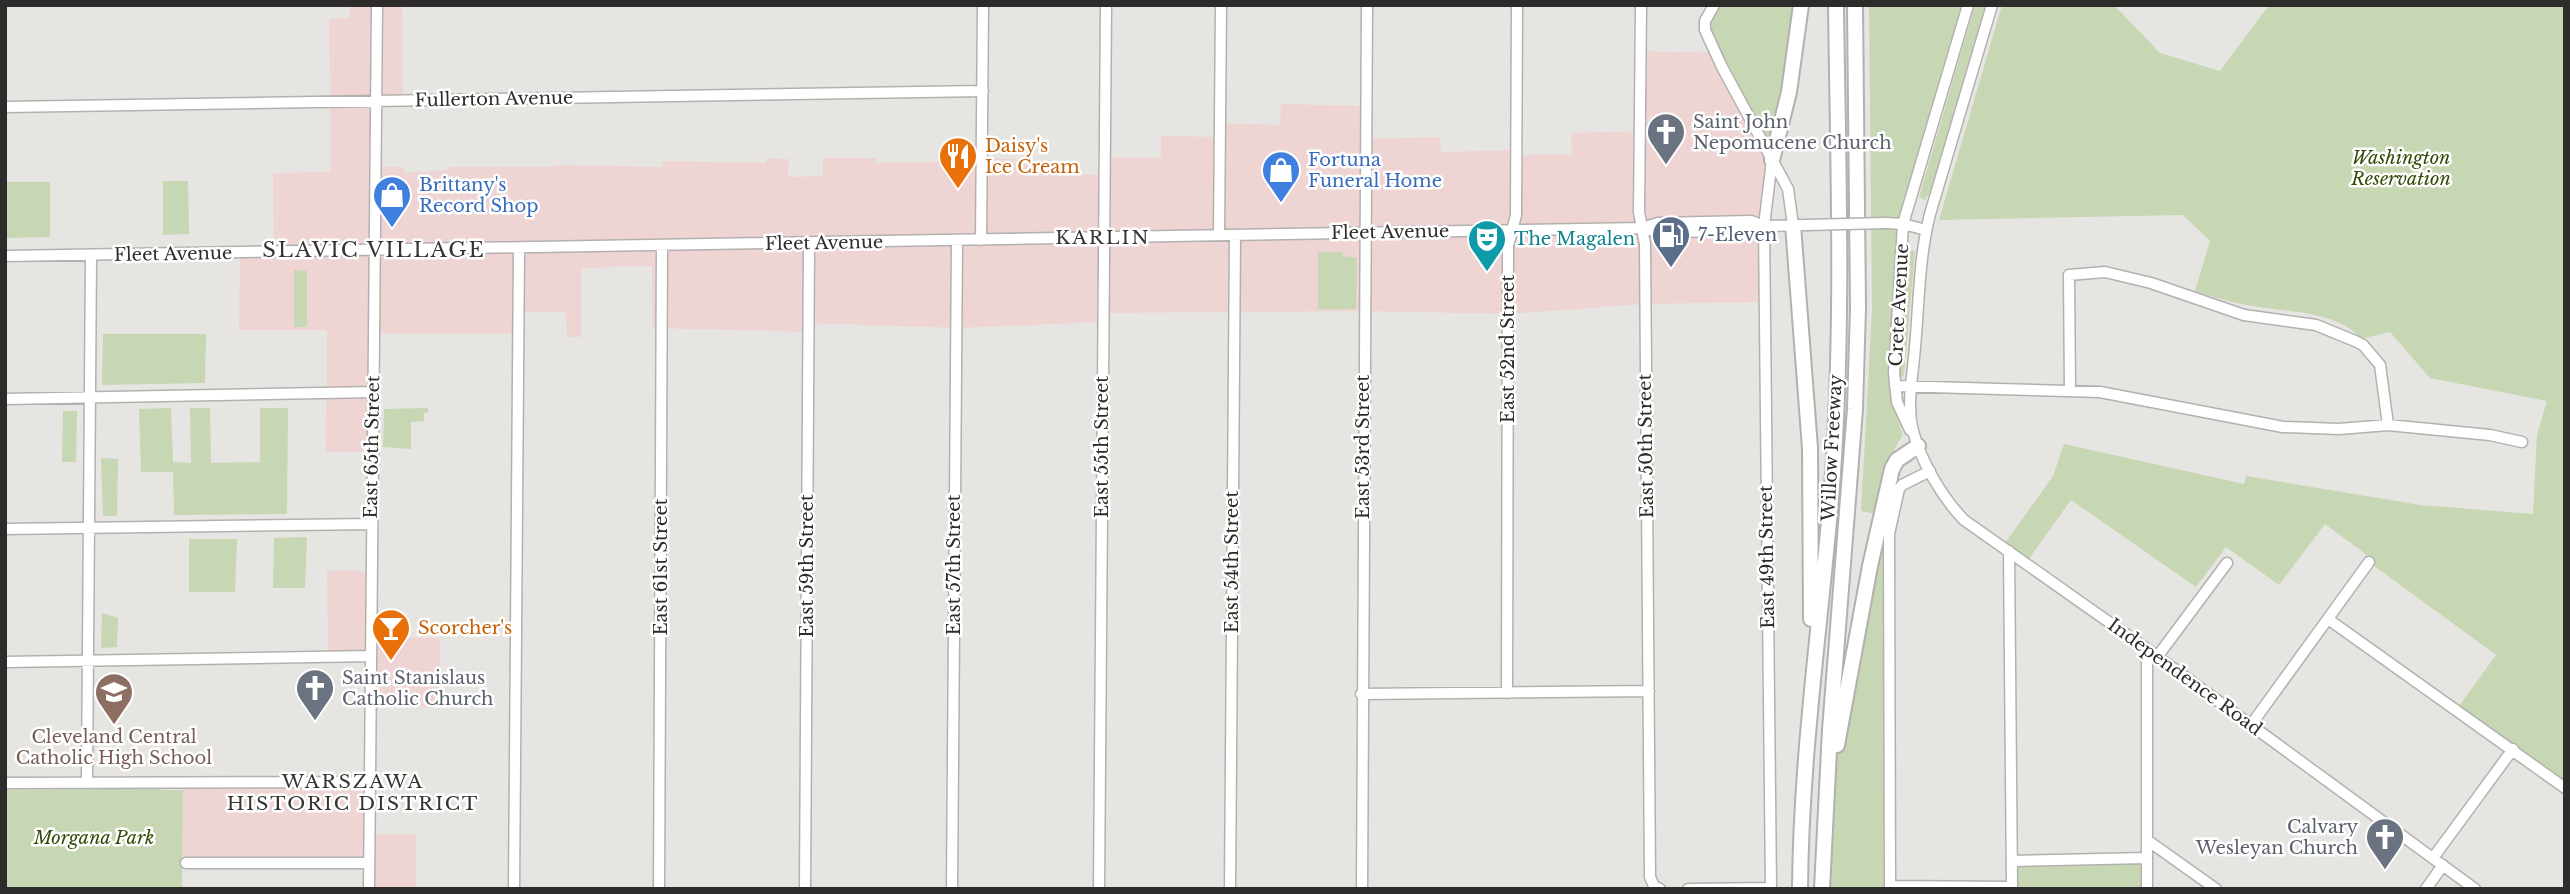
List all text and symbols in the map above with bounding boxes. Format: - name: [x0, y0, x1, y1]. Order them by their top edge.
- street label: Fullerton Avenue: [414, 87, 574, 111]
- church icon: Saint John Nepomucene Church: [1645, 111, 1687, 166]
- place label: Saint John Nepomucene Church: [1693, 111, 1892, 154]
- restaurant icon: Daisy's Ice Cream: [937, 135, 979, 190]
- place label: Daisy's Ice Cream: [985, 135, 1080, 178]
- park label: Washington Reservation: [2350, 147, 2451, 190]
- shop icon: Fortuna Funeral Home: [1260, 149, 1302, 204]
- place label: Fortuna Funeral Home: [1308, 149, 1442, 192]
- shop icon: Brittany's Record Shop: [371, 174, 413, 229]
- place label: Brittany's Record Shop: [419, 174, 539, 217]
- fuel station icon: 7-Eleven: [1650, 214, 1692, 269]
- theatre icon: The Magalen: [1466, 218, 1508, 273]
- street label: Fleet Avenue: [1331, 220, 1449, 244]
- place label: 7-Eleven: [1698, 224, 1777, 246]
- district label: KARLIN: [1055, 226, 1151, 249]
- place label: The Magalen: [1514, 228, 1635, 250]
- street label: Fleet Avenue: [765, 231, 883, 255]
- district label: SLAVIC VILLAGE: [262, 237, 486, 263]
- street label: Fleet Avenue: [114, 242, 232, 266]
- street label: Crete Avenue: [1885, 243, 1913, 367]
- street label: East 52nd Street: [1497, 275, 1519, 423]
- street label: East 50th Street: [1634, 373, 1658, 519]
- street label: Willow Freeway: [1817, 373, 1847, 523]
- street label: East 65th Street: [360, 375, 384, 519]
- street label: East 53rd Street: [1352, 375, 1374, 519]
- street label: East 55th Street: [1091, 376, 1113, 518]
- street label: East 49th Street: [1755, 485, 1779, 629]
- street label: East 54th Street: [1221, 491, 1243, 633]
- street label: East 59th Street: [796, 494, 818, 638]
- street label: East 57th Street: [943, 494, 965, 635]
- street label: East 61st Street: [650, 498, 672, 636]
- bar icon: Scorcher's: [370, 607, 412, 662]
- street label: Independence Road: [2104, 614, 2266, 740]
- place label: Scorcher's: [418, 617, 512, 639]
- church icon: Saint Stanislaus Catholic Church: [294, 667, 336, 722]
- place label: Saint Stanislaus Catholic Church: [342, 667, 493, 710]
- school or university icon: Cleveland Central Catholic High School: [93, 671, 135, 726]
- place label: Cleveland Central Catholic High School: [16, 726, 212, 769]
- district label: WARSZAWA HISTORIC DISTRICT: [227, 770, 479, 815]
- place label: Calvary Wesleyan Church: [2195, 816, 2358, 859]
- church icon: Calvary Wesleyan Church: [2364, 816, 2406, 871]
- park label: Morgana Park: [33, 827, 154, 849]

